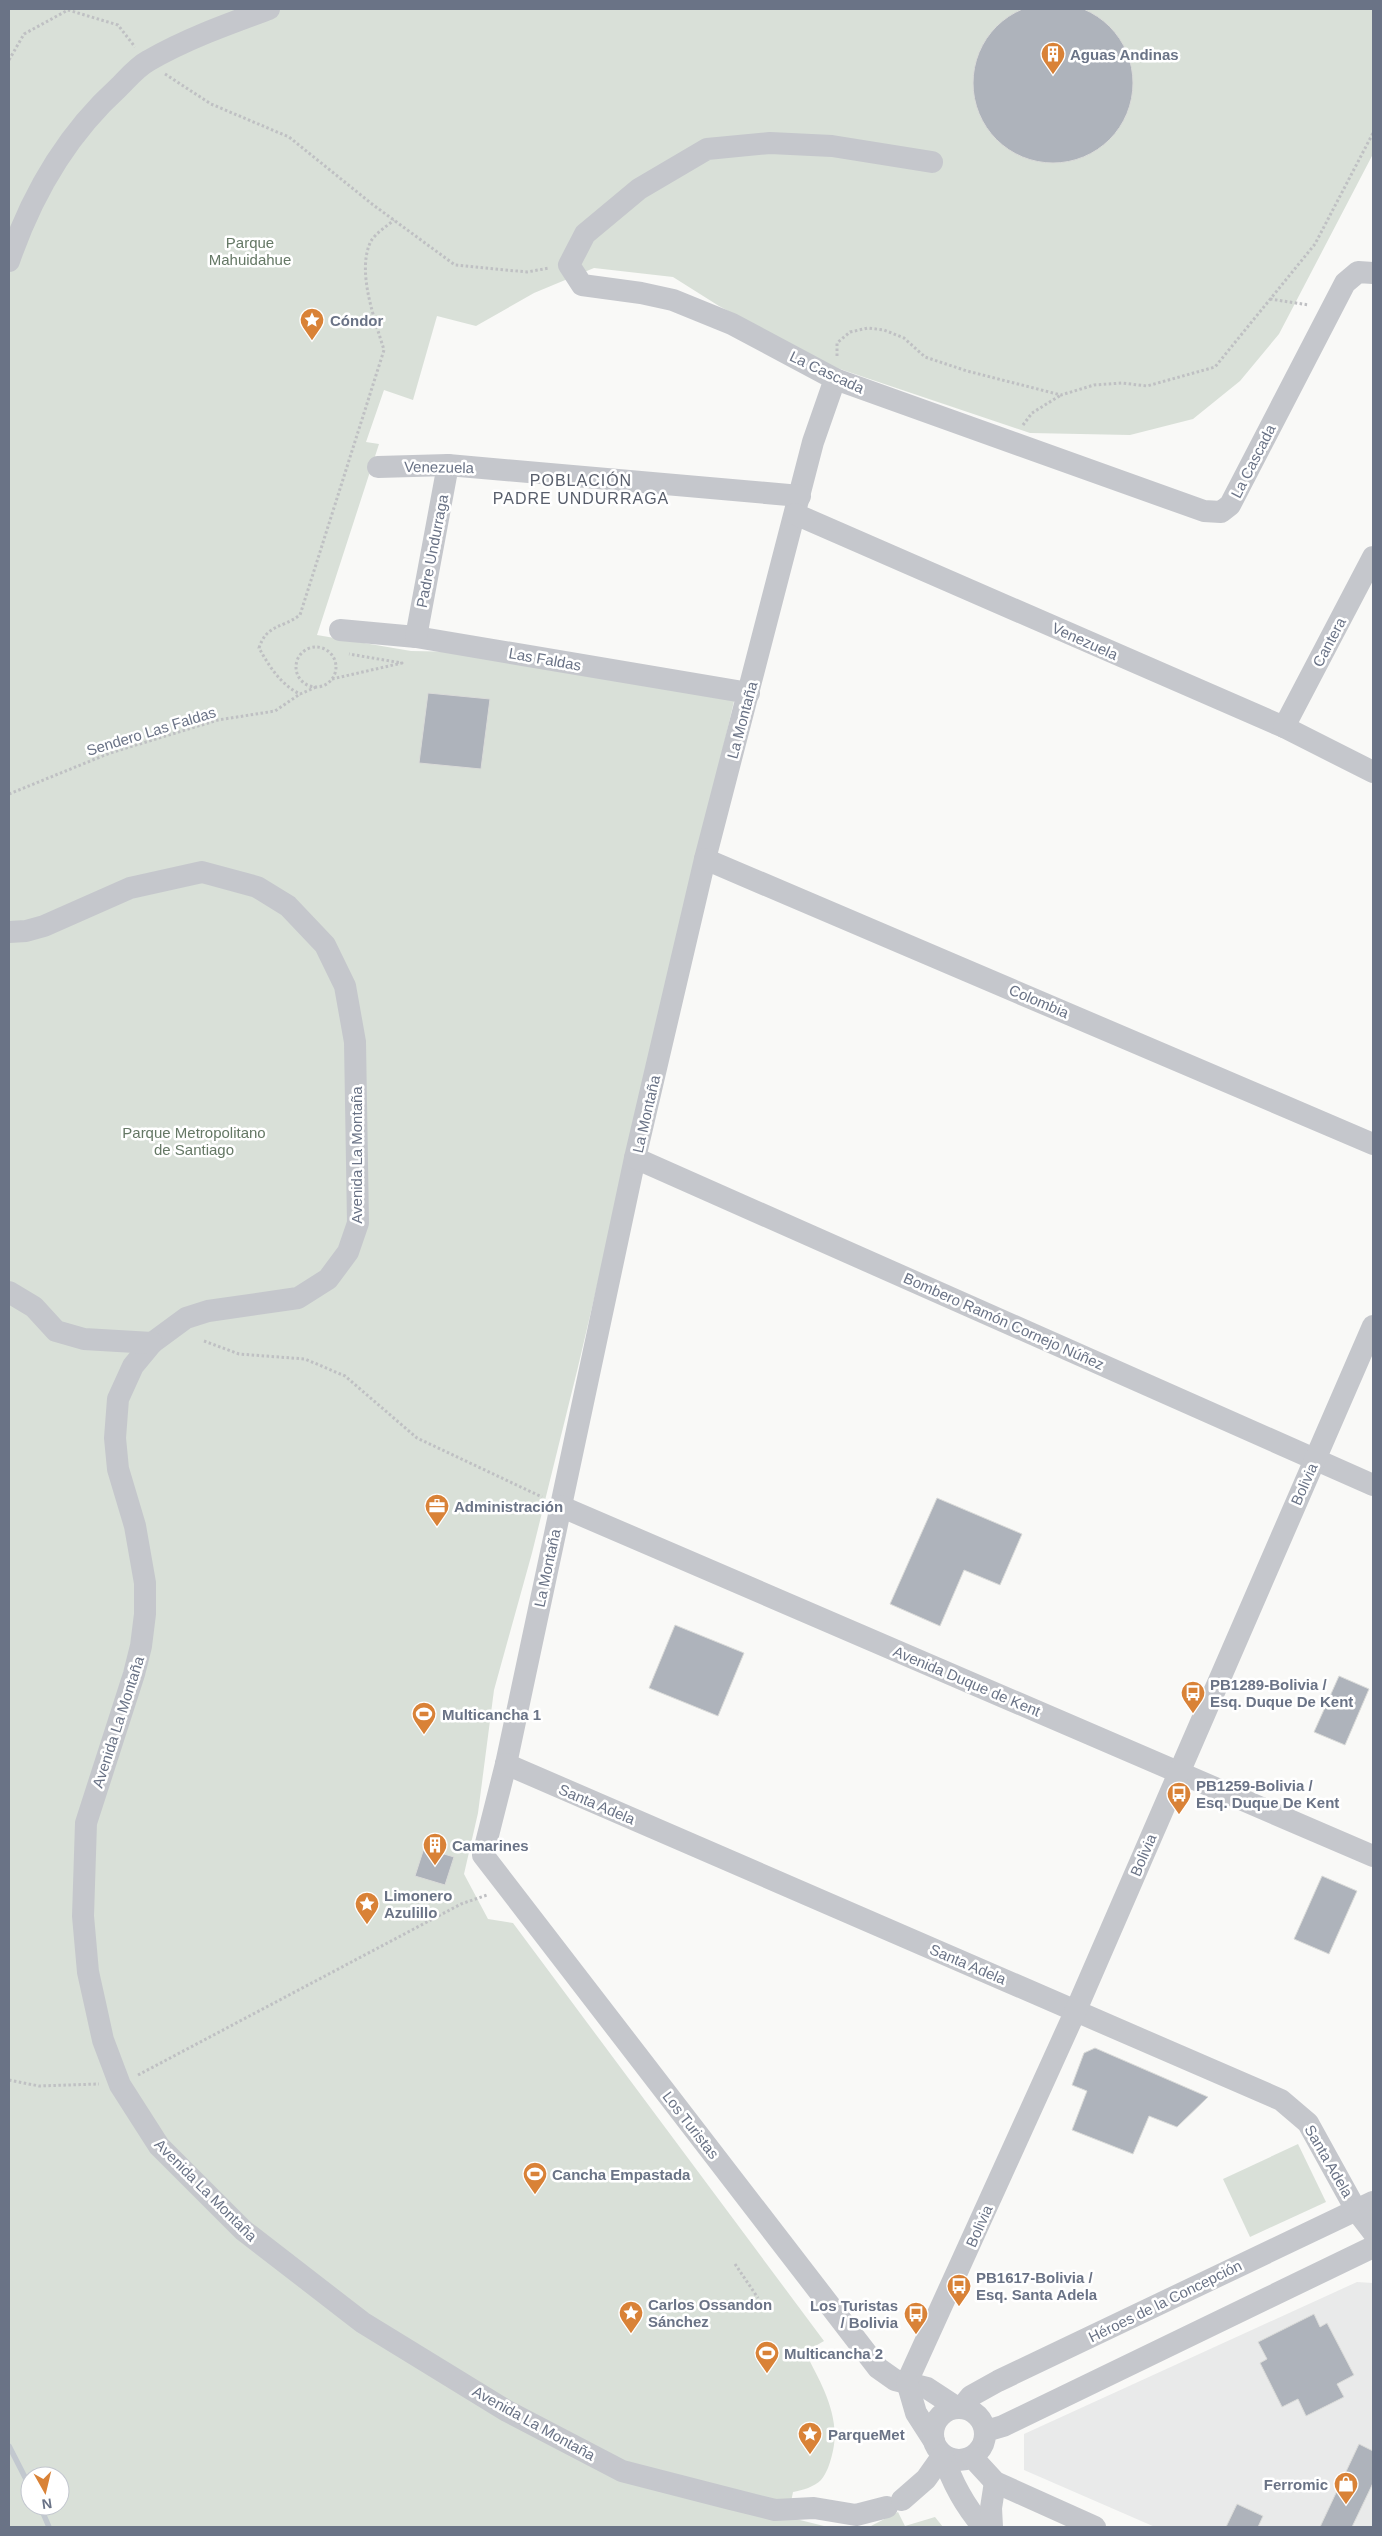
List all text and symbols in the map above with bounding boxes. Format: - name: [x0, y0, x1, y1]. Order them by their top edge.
- building icon: Aguas Andinas: [1040, 41, 1066, 75]
- place label: Aguas Andinas: [1070, 46, 1179, 63]
- park label: Parque Mahuidahue: [209, 234, 291, 268]
- place icon: Cóndor: [299, 307, 325, 341]
- place label: Cóndor: [330, 312, 383, 329]
- street label: La Cascada: [787, 347, 867, 397]
- street label: La Cascada: [1227, 421, 1279, 501]
- street label: Venezuela: [404, 458, 475, 476]
- district label: POBLACIÓN PADRE UNDURRAGA: [493, 471, 669, 507]
- street label: Padre Undurraga: [413, 492, 451, 609]
- street label: Cantera: [1309, 614, 1349, 670]
- street label: Venezuela: [1050, 619, 1121, 663]
- street label: Las Faldas: [507, 644, 583, 674]
- street label: La Montaña: [724, 679, 761, 760]
- street label: Sendero Las Faldas: [84, 703, 218, 759]
- street label: Colombia: [1007, 981, 1072, 1021]
- street label: La Montaña: [629, 1073, 663, 1155]
- street label: Avenida La Montaña: [348, 1086, 365, 1224]
- park label: Parque Metropolitano de Santiago: [122, 1124, 266, 1158]
- street label: Bombero Ramón Cornejo Núñez: [901, 1269, 1107, 1373]
- street label: Bolivia: [1287, 1460, 1321, 1508]
- office icon: Administración: [424, 1493, 450, 1527]
- place label: Administración: [454, 1498, 563, 1515]
- street label: La Montaña: [530, 1527, 564, 1609]
- street label: Avenida Duque de Kent: [891, 1642, 1044, 1720]
- street label: Avenida La Montaña: [89, 1653, 148, 1790]
- place label: PB1289-Bolivia / Esq. Duque De Kent: [1210, 1676, 1353, 1710]
- bus stop icon: PB1289-Bolivia / Esq. Duque De Kent: [1180, 1680, 1206, 1714]
- sports icon: Multicancha 1: [411, 1701, 437, 1735]
- place label: Multicancha 1: [442, 1706, 541, 1723]
- place label: PB1259-Bolivia / Esq. Duque De Kent: [1196, 1777, 1339, 1811]
- street label: Santa Adela: [556, 1780, 638, 1828]
- bus stop icon: PB1259-Bolivia / Esq. Duque De Kent: [1166, 1781, 1192, 1815]
- street label: Bolivia: [1127, 1831, 1160, 1879]
- building icon: Camarines: [422, 1832, 448, 1866]
- place label: Camarines: [452, 1837, 529, 1854]
- place label: Limonero Azulillo: [384, 1887, 452, 1921]
- place icon: Limonero Azulillo: [354, 1891, 380, 1925]
- street label: Santa Adela: [927, 1940, 1009, 1988]
- street label: Los Turistas: [659, 2088, 723, 2162]
- street label: Santa Adela: [1301, 2122, 1357, 2201]
- street label: Avenida La Montaña: [151, 2135, 261, 2245]
- sports icon: Cancha Empastada: [522, 2161, 548, 2195]
- place label: Cancha Empastada: [552, 2166, 691, 2183]
- street label: Bolivia: [962, 2202, 996, 2250]
- street label: Héroes de la Concepción: [1086, 2256, 1244, 2346]
- place label: PB1617-Bolivia / Esq. Santa Adela: [976, 2269, 1098, 2303]
- bus stop icon: PB1617-Bolivia / Esq. Santa Adela: [946, 2273, 972, 2307]
- place label: Carlos Ossandon Sánchez: [648, 2296, 772, 2330]
- place label: Los Turistas / Bolivia: [810, 2297, 899, 2331]
- place icon: Carlos Ossandon Sánchez: [618, 2300, 644, 2334]
- bus stop icon: Los Turistas / Bolivia: [903, 2301, 929, 2335]
- sports icon: Multicancha 2: [754, 2340, 780, 2374]
- place label: Multicancha 2: [784, 2345, 883, 2362]
- street label: Avenida La Montaña: [470, 2382, 599, 2464]
- place icon: ParqueMet: [797, 2421, 823, 2455]
- place label: ParqueMet: [828, 2426, 905, 2443]
- north arrow: [20, 2466, 70, 2516]
- shop icon: Ferromic: [1333, 2471, 1359, 2505]
- place label: Ferromic: [1264, 2476, 1328, 2493]
- text: N: [41, 2495, 53, 2513]

